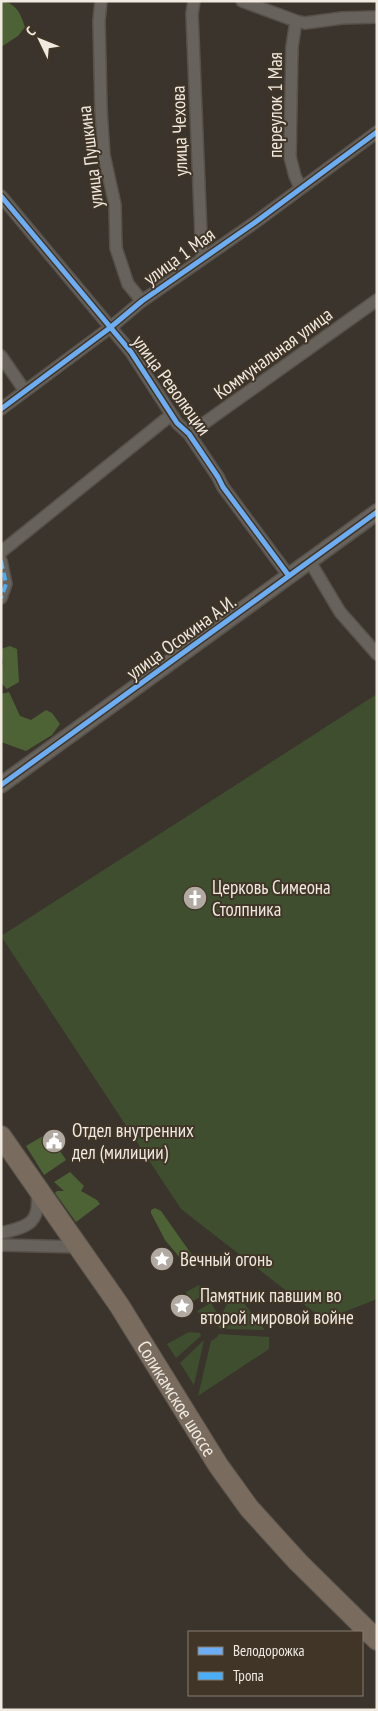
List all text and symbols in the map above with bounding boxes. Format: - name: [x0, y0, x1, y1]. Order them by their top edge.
- north arrow: [15, 15, 65, 65]
- text: С: [22, 22, 40, 40]
- street label: переулок 1 Мая: [263, 52, 287, 158]
- street label: улица Чехова: [165, 85, 193, 177]
- street label: улица Пушкина: [72, 104, 108, 210]
- street label: улица 1 Мая: [139, 222, 219, 290]
- street label: Коммунальная улица: [209, 302, 337, 404]
- street label: улица Революции: [127, 330, 217, 440]
- street label: улица Осокина А.И.: [122, 589, 240, 685]
- place label: Церковь Симеона Столпника: [212, 875, 331, 921]
- church icon: Церковь Симеона Столпника: [182, 885, 208, 911]
- place label: Отдел внутренних дел (милиции): [72, 1118, 194, 1164]
- public building icon: Отдел внутренних дел (милиции): [41, 1128, 67, 1154]
- place icon: Вечный огонь: [149, 1246, 175, 1272]
- place label: Вечный огонь: [180, 1247, 272, 1271]
- place label: Памятник павшим во второй мировой войне: [200, 1283, 354, 1329]
- place icon: Памятник павшим во второй мировой войне: [169, 1293, 195, 1319]
- street label: Соликамское шоссе: [132, 1336, 222, 1461]
- legend: [188, 1631, 363, 1696]
- text: Велодорожка: [233, 1641, 304, 1660]
- text: Тропа: [233, 1666, 264, 1685]

